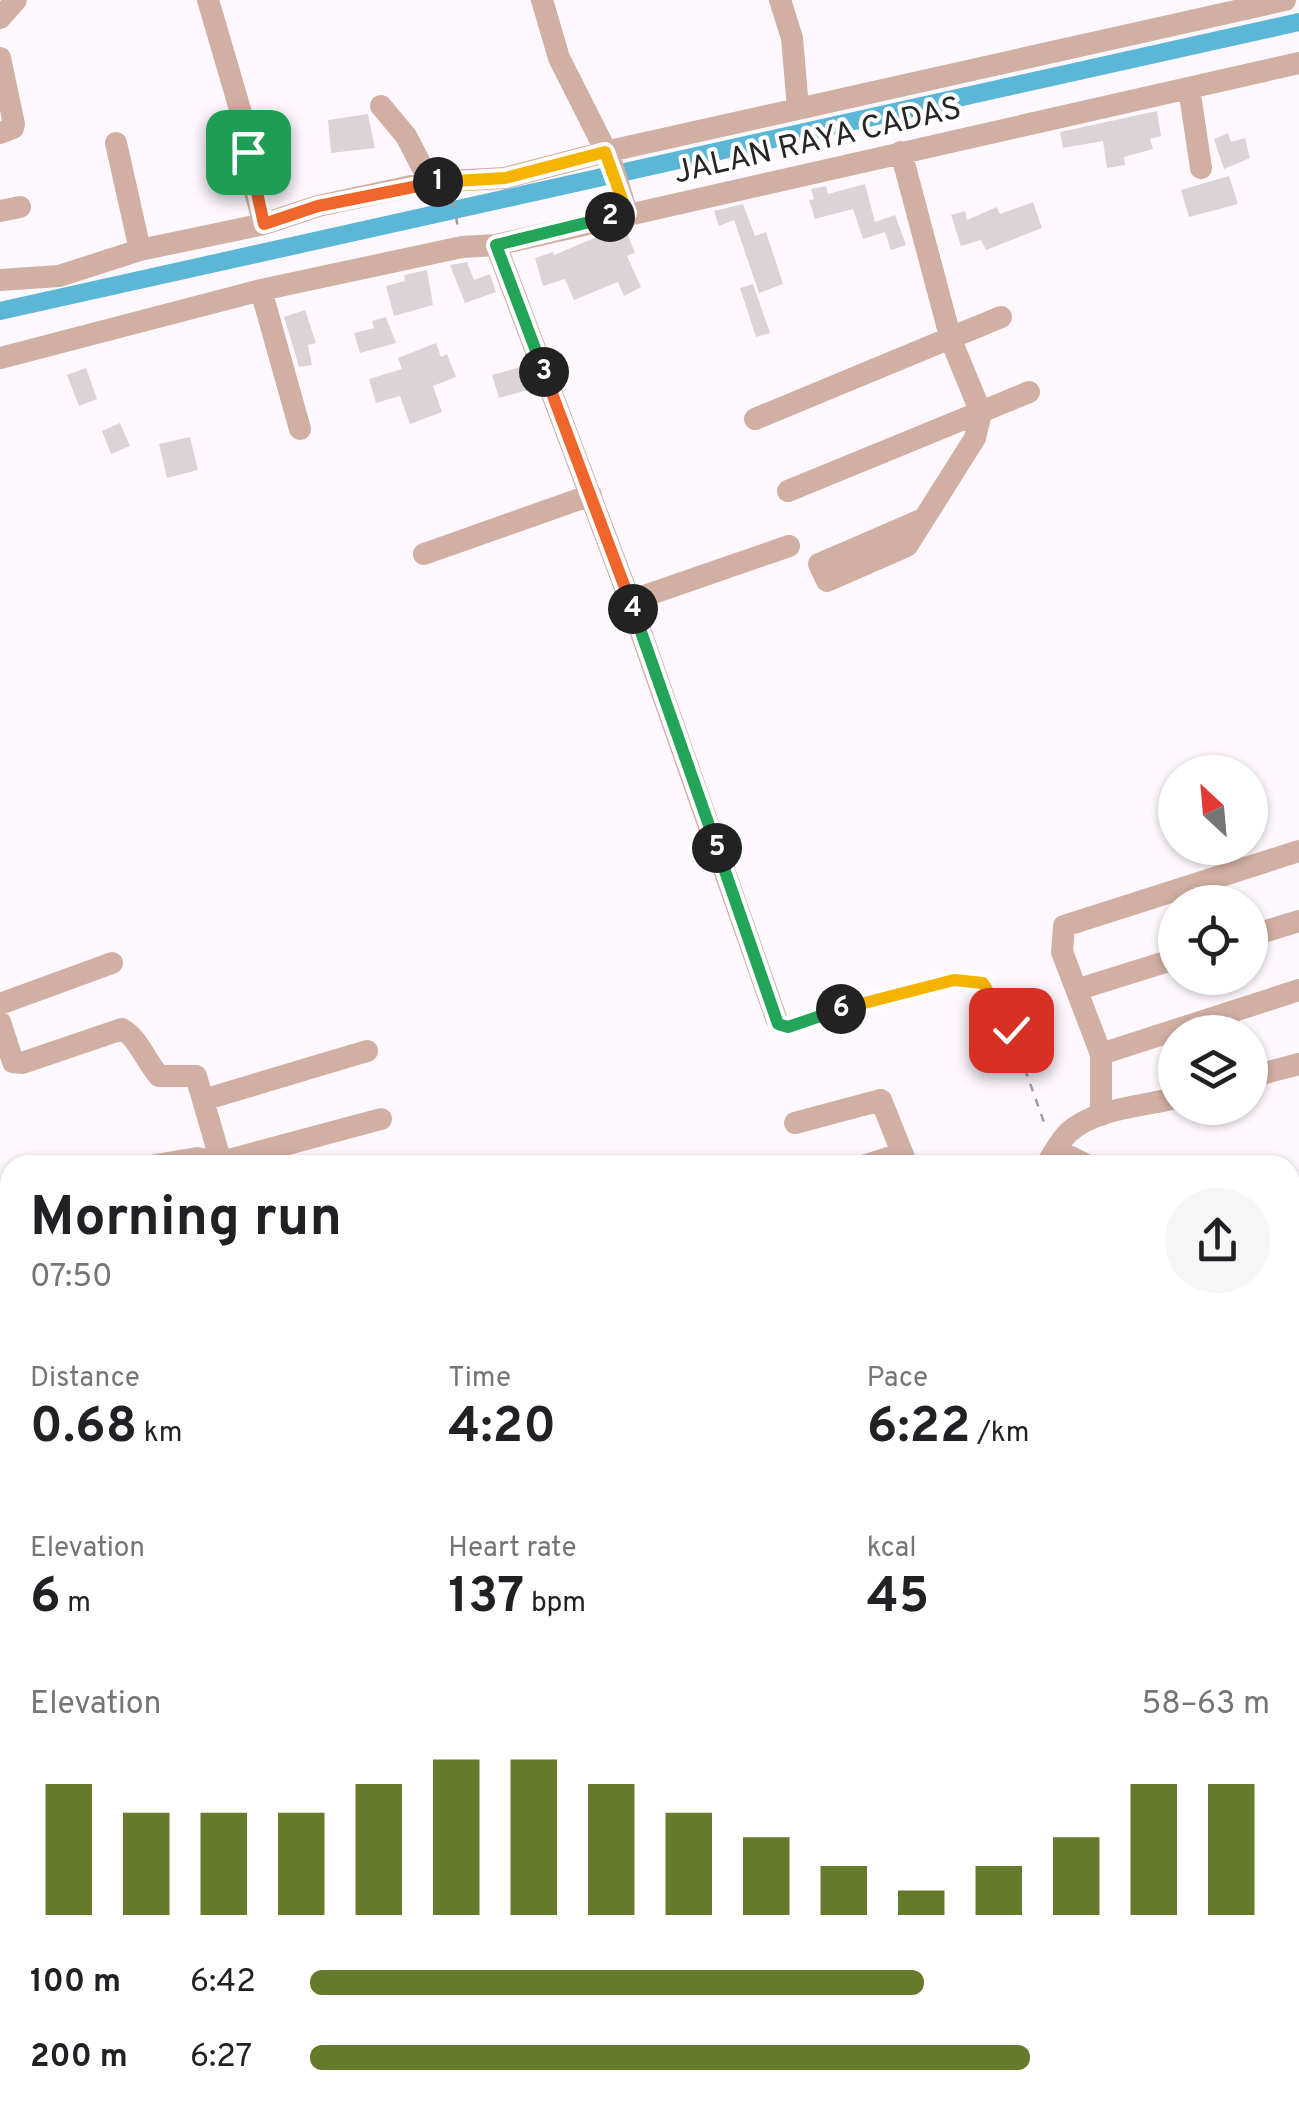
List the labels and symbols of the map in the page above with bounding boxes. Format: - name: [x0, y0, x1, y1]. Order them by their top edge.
- street label: JALAN RAYA CADAS: [670, 89, 965, 194]
- pin: [206, 110, 291, 195]
- pin: 1: [413, 157, 463, 207]
- pin: 2: [585, 192, 635, 242]
- pin: 3: [519, 347, 569, 397]
- pin: 4: [608, 584, 658, 634]
- north arrow: [1158, 755, 1268, 865]
- pin: 5: [692, 823, 742, 873]
- pin: 6: [816, 984, 866, 1034]
- pin: [969, 988, 1054, 1073]

